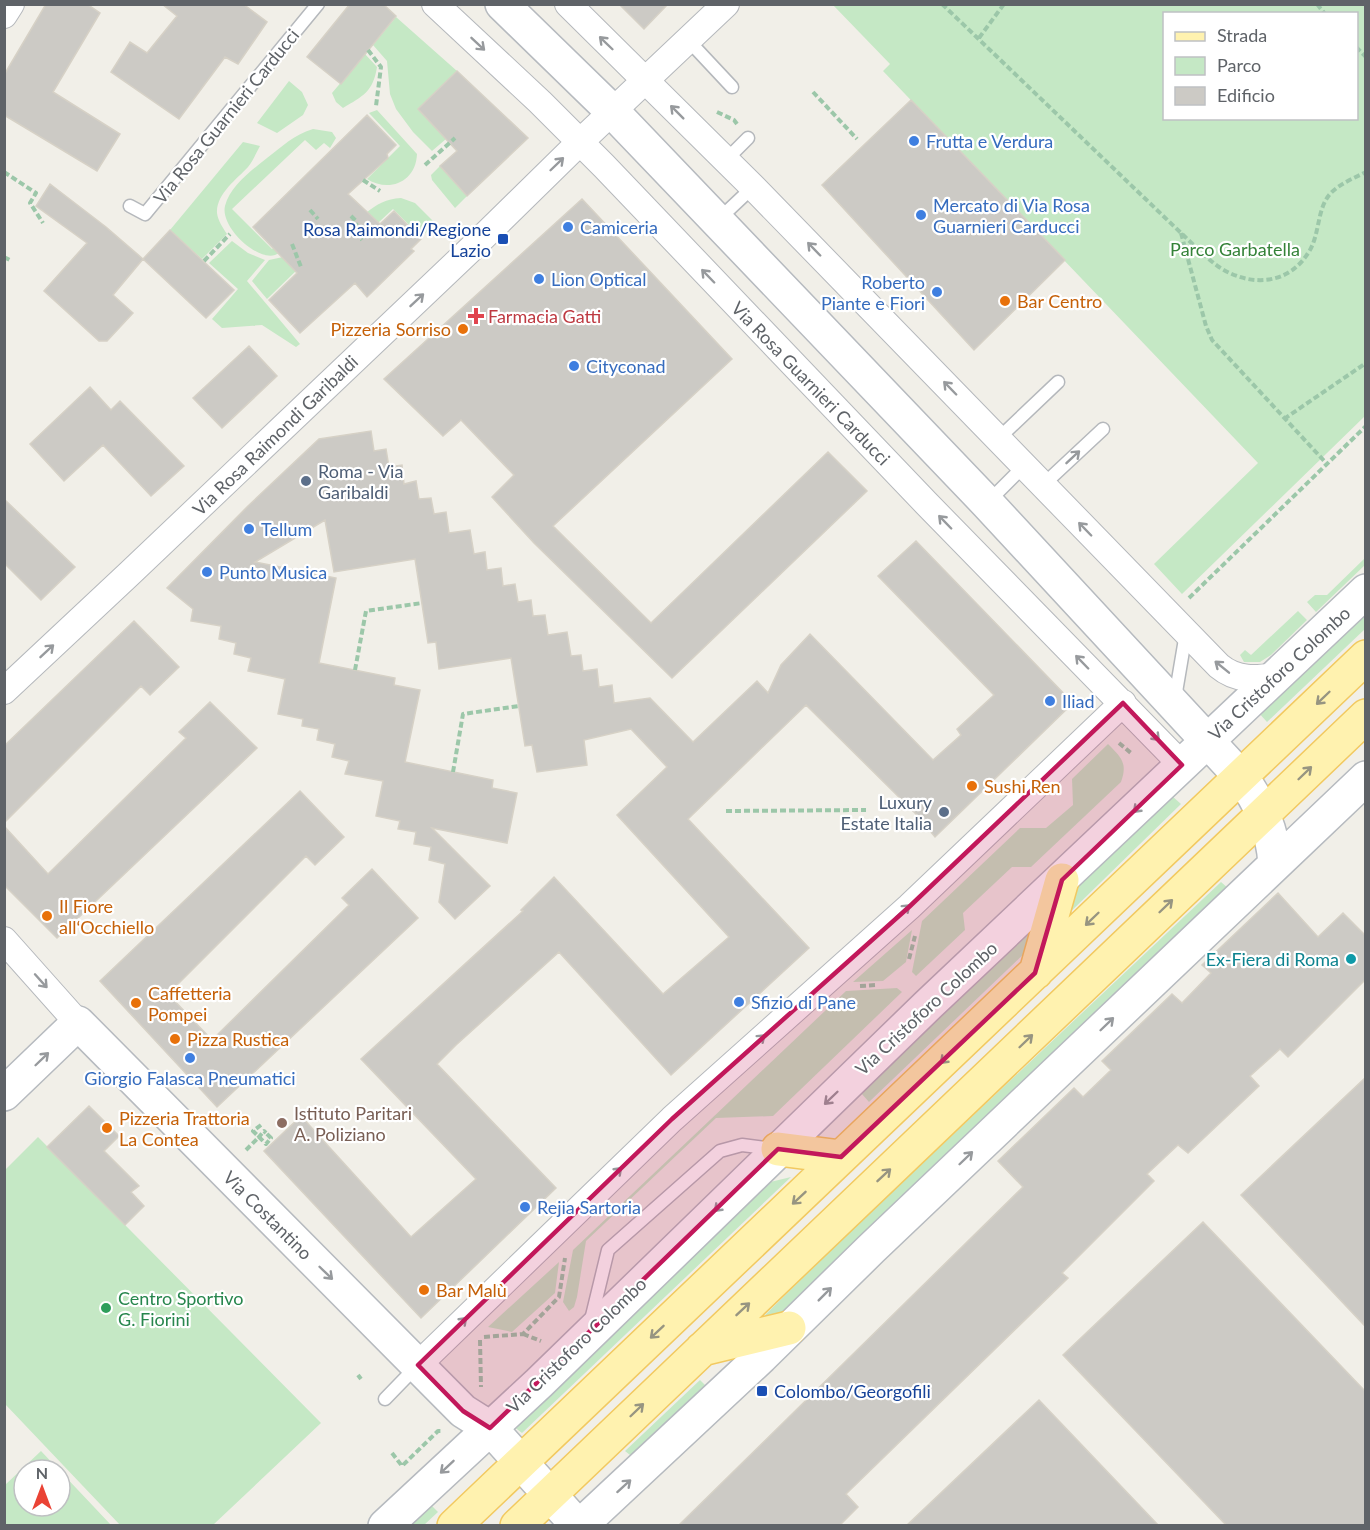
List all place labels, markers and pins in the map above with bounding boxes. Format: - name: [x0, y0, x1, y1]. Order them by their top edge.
- place label: Frutta e Verdura: [926, 130, 1053, 152]
- marker: Frutta e Verdura: [907, 134, 921, 148]
- place label: Mercato di Via Rosa Guarnieri Carducci: [933, 194, 1090, 237]
- marker: Mercato di Via Rosa Guarnieri Carducci: [914, 208, 928, 222]
- place label: Camiceria: [580, 216, 658, 238]
- place label: Rosa Raimondi/Regione Lazio: [303, 218, 491, 261]
- marker: Camiceria: [561, 220, 575, 234]
- marker: Rosa Raimondi/Regione Lazio: [496, 232, 510, 246]
- place label: Lion Optical: [551, 268, 647, 290]
- place label: Roberto Piante e Fiori: [821, 271, 925, 314]
- marker: Lion Optical: [532, 272, 546, 286]
- marker: Roberto Piante e Fiori: [930, 285, 944, 299]
- place label: Bar Centro: [1017, 290, 1102, 312]
- marker: Bar Centro: [998, 294, 1012, 308]
- place label: Farmacia Gatti: [488, 305, 601, 327]
- marker: Farmacia Gatti: [469, 309, 483, 323]
- place label: Pizzeria Sorriso: [331, 318, 451, 340]
- marker: Pizzeria Sorriso: [456, 322, 470, 336]
- place label: Cityconad: [586, 355, 666, 377]
- marker: Cityconad: [567, 359, 581, 373]
- place label: Roma - Via Garibaldi: [318, 460, 403, 503]
- marker: Roma - Via Garibaldi: [299, 474, 313, 488]
- place label: Tellum: [261, 518, 312, 540]
- marker: Tellum: [242, 522, 256, 536]
- place label: Punto Musica: [219, 561, 327, 583]
- marker: Punto Musica: [200, 565, 214, 579]
- place label: Iliad: [1062, 690, 1095, 712]
- marker: Iliad: [1043, 694, 1057, 708]
- place label: Sushi Ren: [984, 775, 1061, 797]
- marker: Sushi Ren: [965, 779, 979, 793]
- place label: Luxury Estate Italia: [840, 791, 933, 834]
- marker: Luxury Estate Italia: [937, 805, 951, 819]
- place label: Il Fiore all‘Occhiello: [59, 895, 154, 938]
- marker: Il Fiore all‘Occhiello: [40, 909, 54, 923]
- place label: Ex-Fiera di Roma: [1206, 948, 1339, 970]
- marker: Ex-Fiera di Roma: [1344, 952, 1358, 966]
- place label: Caffetteria Pompei: [148, 982, 232, 1025]
- place label: Sfizio di Pane: [751, 991, 856, 1013]
- marker: Sfizio di Pane: [732, 995, 746, 1009]
- marker: Caffetteria Pompei: [129, 996, 143, 1010]
- place label: Pizza Rustica: [187, 1028, 289, 1050]
- marker: Pizza Rustica: [168, 1032, 182, 1046]
- marker: Giorgio Falasca Pneumatici: [183, 1051, 197, 1065]
- place label: Giorgio Falasca Pneumatici: [84, 1067, 296, 1089]
- place label: Istituto Paritari A. Poliziano: [294, 1102, 412, 1145]
- place label: Pizzeria Trattoria La Contea: [119, 1107, 250, 1150]
- marker: Istituto Paritari A. Poliziano: [275, 1116, 289, 1130]
- marker: Pizzeria Trattoria La Contea: [100, 1121, 114, 1135]
- place label: Rejia Sartoria: [537, 1196, 641, 1218]
- marker: Rejia Sartoria: [518, 1200, 532, 1214]
- place label: Bar Malù: [436, 1279, 507, 1301]
- marker: Bar Malù: [417, 1283, 431, 1297]
- place label: Centro Sportivo G. Fiorini: [118, 1287, 243, 1330]
- marker: Centro Sportivo G. Fiorini: [99, 1301, 113, 1315]
- place label: Colombo/Georgofili: [774, 1380, 931, 1402]
- marker: Colombo/Georgofili: [755, 1384, 769, 1398]

